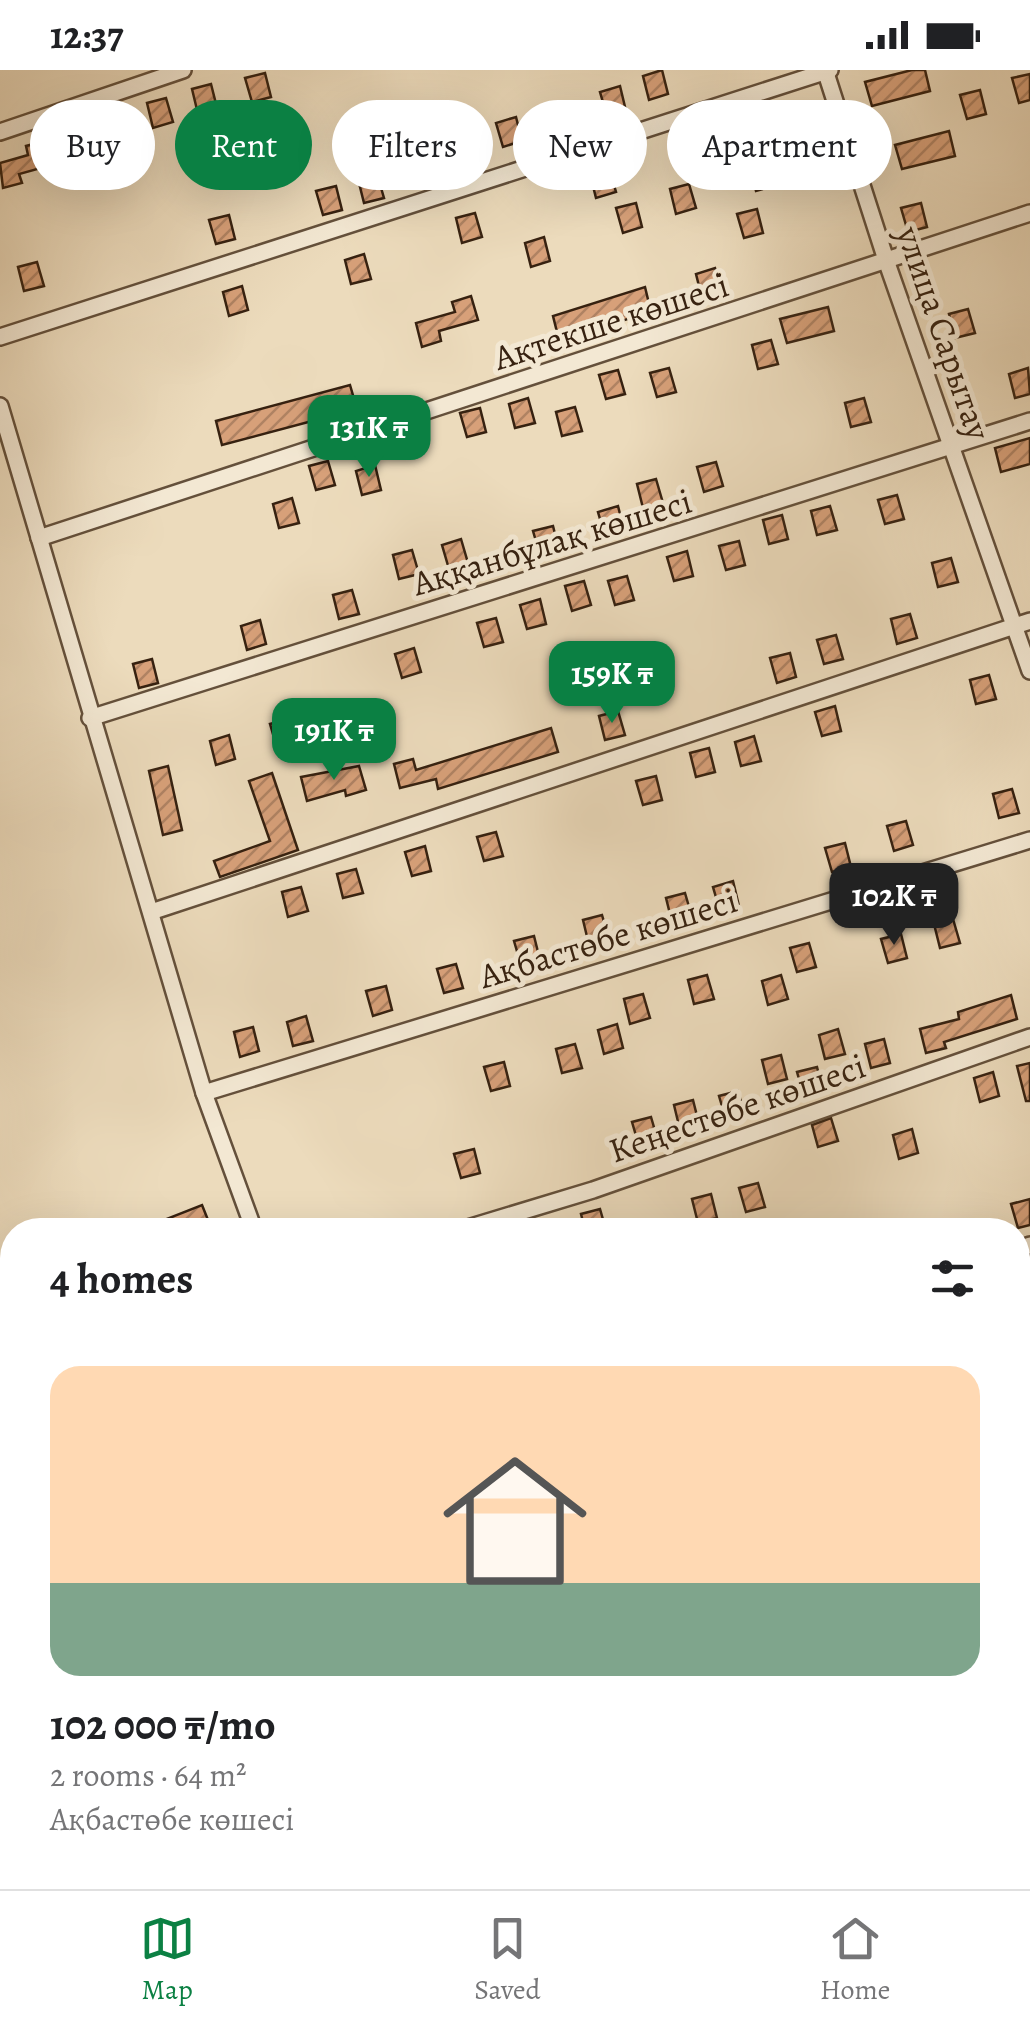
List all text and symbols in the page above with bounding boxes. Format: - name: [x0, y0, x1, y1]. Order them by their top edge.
- text: 12:37: [50, 9, 124, 61]
- chip: Buy: [30, 100, 155, 190]
- chip: Rent: [175, 100, 312, 190]
- chip: Filters: [332, 100, 493, 190]
- chip: New: [513, 100, 647, 190]
- chip: Apartment: [667, 100, 892, 190]
- street label: улица Сарытау: [885, 219, 1003, 446]
- street label: Ақтекше көшесі: [487, 260, 735, 382]
- pin: 131K ₸: [288, 395, 450, 480]
- text: 131K ₸: [330, 405, 408, 449]
- street label: Аққанбұлақ көшесі: [406, 477, 697, 608]
- pin: 159K ₸: [531, 641, 693, 726]
- text: 159K ₸: [571, 651, 653, 695]
- pin: 191K ₸: [253, 698, 415, 783]
- text: 191K ₸: [294, 708, 374, 752]
- pin: 102K ₸: [813, 863, 975, 948]
- text: 102K ₸: [851, 873, 937, 917]
- street label: Ақбастөбе көшесі: [472, 876, 743, 1000]
- street label: Кеңестөбе көшесі: [602, 1042, 872, 1174]
- text: 4 homes: [50, 1250, 193, 1307]
- icon: filters: [925, 1251, 980, 1306]
- icon: home: [425, 1431, 605, 1611]
- text: 102 000 ₸/mo: [50, 1696, 276, 1753]
- text: 2 rooms · 64 m²: [50, 1753, 247, 1797]
- text: Ақбастөбе көшесі: [50, 1797, 294, 1841]
- tab: Map: [140, 1911, 195, 2009]
- tab: Saved: [474, 1911, 541, 2009]
- tab: Home: [820, 1911, 890, 2009]

